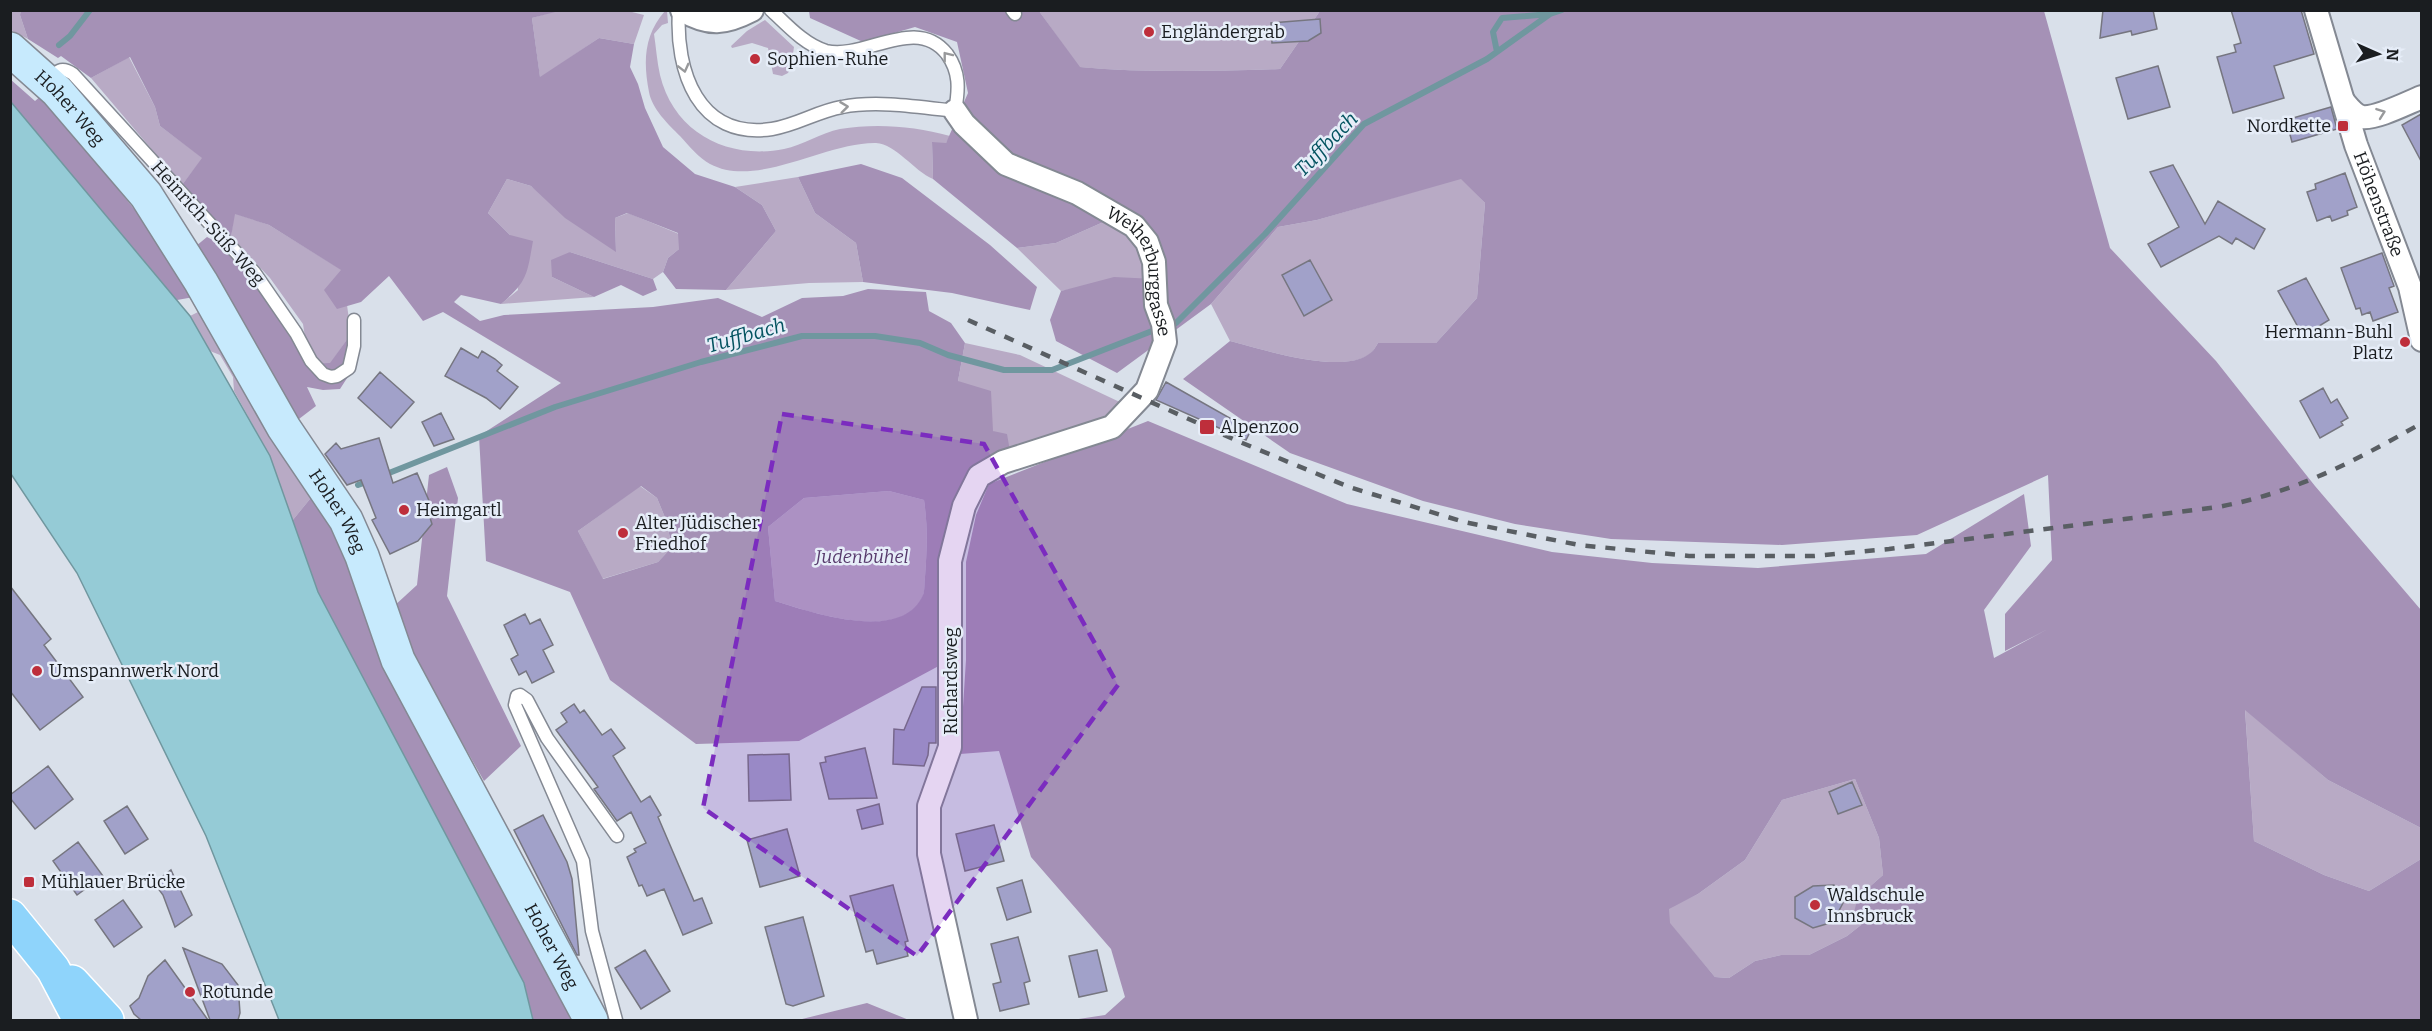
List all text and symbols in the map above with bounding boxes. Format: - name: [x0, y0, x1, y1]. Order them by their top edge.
- place label: Engländergrab: [1161, 21, 1285, 43]
- north arrow: [2348, 24, 2408, 84]
- marker: Engländergrab: [1142, 25, 1156, 39]
- place label: Sophien-Ruhe: [767, 48, 888, 70]
- text: N: [2383, 48, 2402, 61]
- one-way arrow: [943, 51, 954, 62]
- marker: Sophien-Ruhe: [748, 52, 762, 66]
- one-way arrow: [676, 63, 689, 73]
- street label: Hoher Weg: [30, 65, 110, 150]
- one-way arrow: [840, 101, 849, 114]
- water label: Tuffbach: [1289, 107, 1363, 181]
- one-way arrow: [2375, 107, 2386, 120]
- place label: Nordkette: [2246, 115, 2331, 137]
- marker: Nordkette: [2336, 119, 2350, 133]
- street label: Höhenstraße: [2349, 148, 2408, 260]
- street label: Heinrich-Süß-Weg: [146, 156, 270, 290]
- street label: Weiherburggasse: [1103, 201, 1175, 337]
- water label: Tuffbach: [704, 312, 788, 358]
- place label: Hermann-Buhl Platz: [2265, 321, 2393, 364]
- marker: Hermann-Buhl Platz: [2398, 335, 2412, 349]
- place label: Alpenzoo: [1220, 416, 1299, 438]
- marker: Alpenzoo: [1198, 418, 1216, 436]
- street label: Hoher Weg: [304, 465, 370, 557]
- place label: Heimgartl: [416, 499, 502, 521]
- marker: Heimgartl: [397, 503, 411, 517]
- place label: Alter Jüdischer Friedhof: [635, 512, 760, 555]
- marker: Alter Jüdischer Friedhof: [616, 526, 630, 540]
- park label: Judenbühel: [814, 546, 909, 568]
- street label: Richardsweg: [940, 627, 962, 735]
- place label: Umspannwerk Nord: [49, 660, 219, 682]
- marker: Umspannwerk Nord: [30, 664, 44, 678]
- place label: Mühlauer Brücke: [41, 871, 185, 893]
- marker: Mühlauer Brücke: [22, 875, 36, 889]
- place label: Waldschule Innsbruck: [1827, 884, 1925, 927]
- marker: Waldschule Innsbruck: [1808, 898, 1822, 912]
- street label: Hoher Weg: [520, 900, 583, 993]
- place label: Rotunde: [202, 981, 273, 1003]
- marker: Rotunde: [183, 985, 197, 999]

